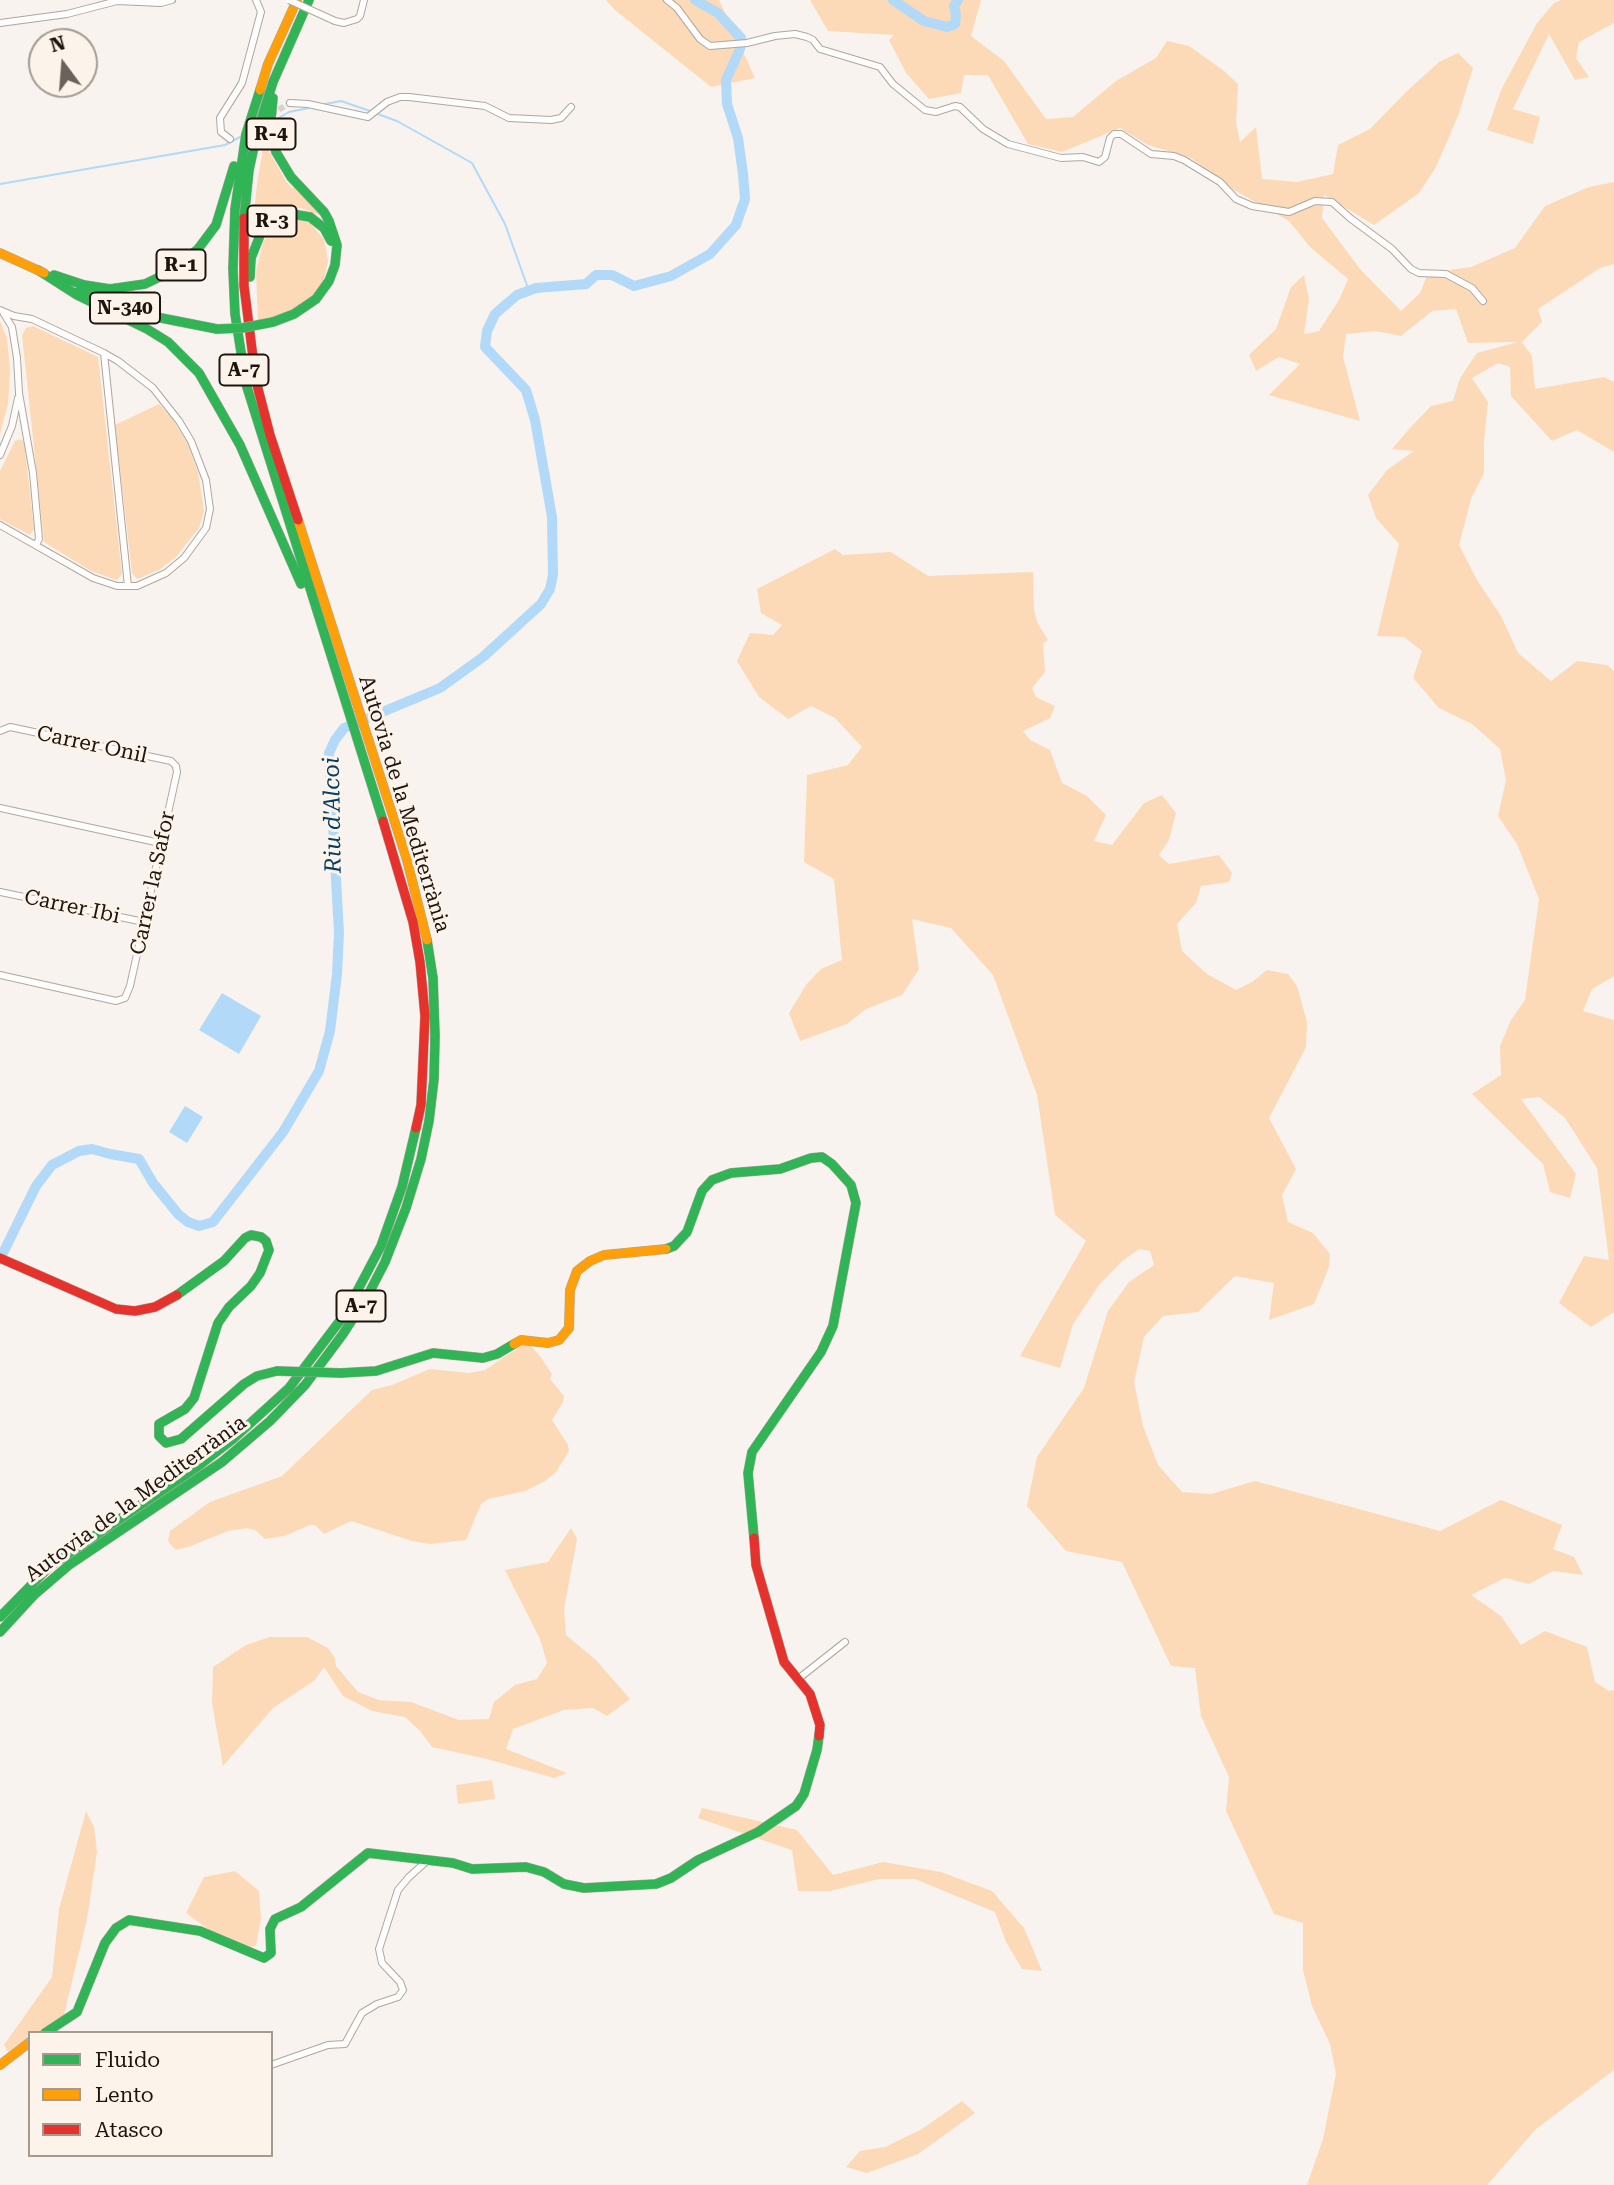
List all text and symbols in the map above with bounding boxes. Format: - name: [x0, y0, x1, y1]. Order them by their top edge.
- north arrow: [28, 28, 98, 98]
- text: N: [47, 31, 68, 57]
- road number: R-4: [246, 118, 296, 150]
- road number: R-3: [247, 206, 296, 236]
- road number: R-1: [156, 249, 206, 280]
- road number: N-340: [90, 292, 160, 324]
- road number: A-7: [219, 354, 268, 386]
- street label: Autovia de la Mediterrània: [353, 672, 455, 936]
- street label: Carrer Onil: [34, 721, 150, 769]
- water label: Riu d'Alcoi: [318, 757, 348, 873]
- street label: Carrer la Safor: [125, 809, 181, 957]
- street label: Carrer Ibi: [22, 885, 122, 929]
- road number: A-7: [336, 1290, 386, 1322]
- street label: Autovia de la Mediterrània: [20, 1410, 252, 1588]
- legend: [28, 2031, 273, 2157]
- text: Fluido: [95, 2048, 160, 2072]
- text: Lento: [95, 2083, 154, 2107]
- text: Atasco: [95, 2118, 163, 2142]

